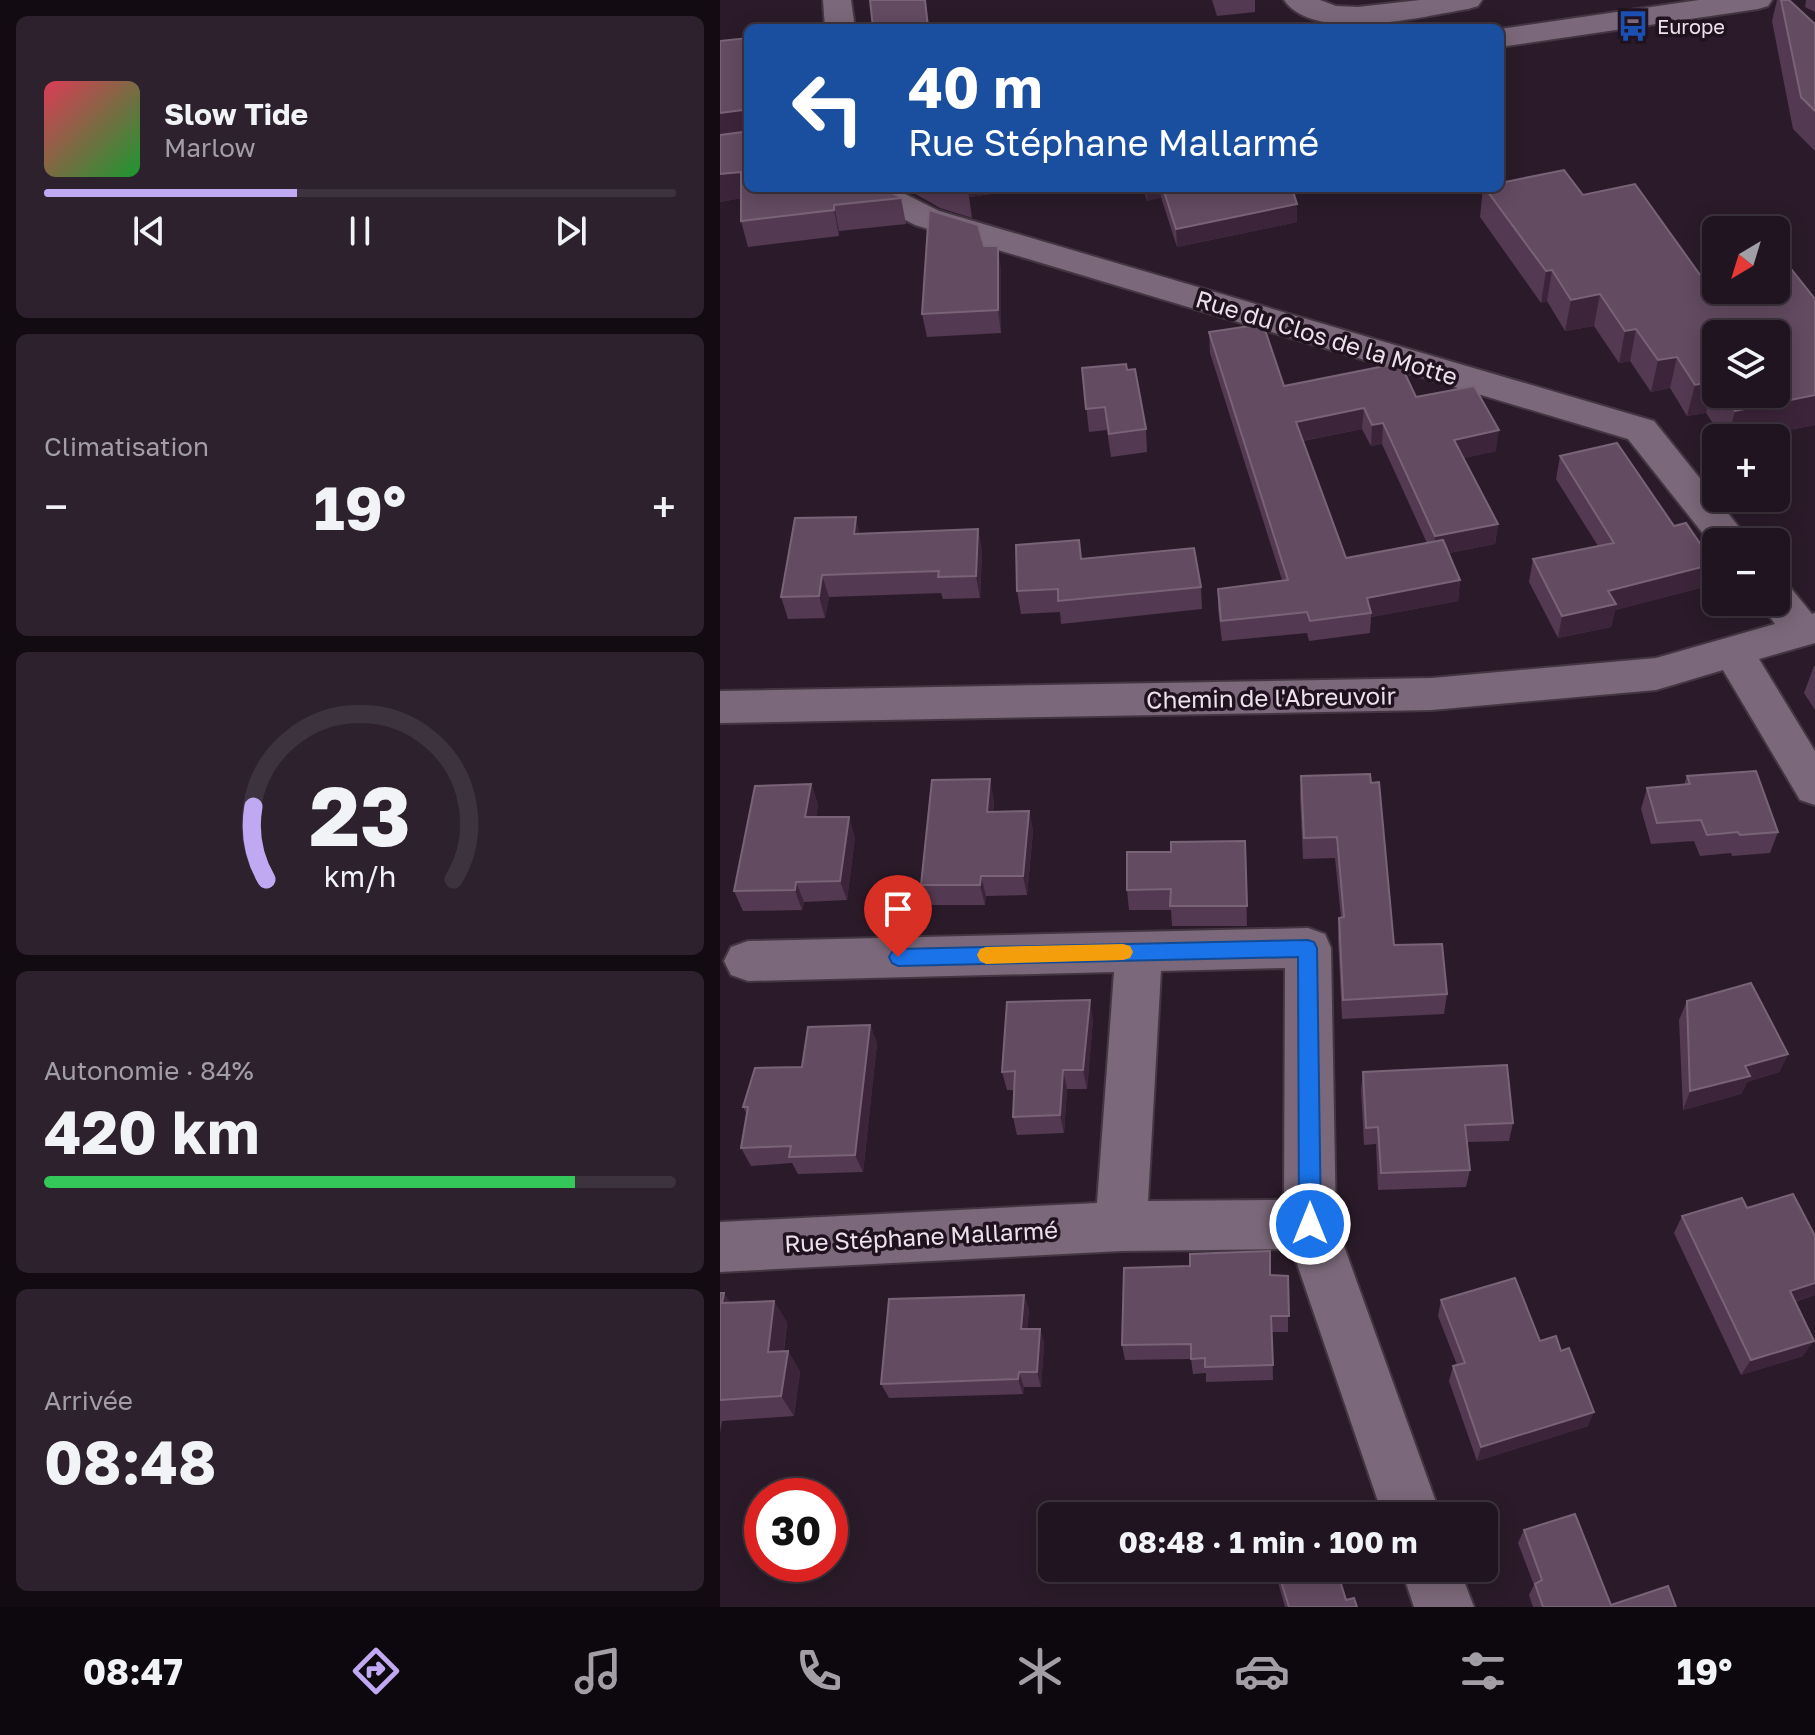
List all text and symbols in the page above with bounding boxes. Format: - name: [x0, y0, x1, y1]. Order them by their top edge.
- bus stop icon: Europe: [1616, 9, 1650, 43]
- place label: Europe: [1657, 14, 1725, 38]
- text: 40 m: [908, 53, 1042, 120]
- icon: left: [776, 56, 880, 160]
- text: Slow Tide: [164, 96, 308, 132]
- text: Rue Stéphane Mallarmé: [908, 121, 1319, 164]
- text: Marlow: [164, 132, 256, 163]
- icon: previous: [127, 209, 171, 253]
- icon: pause: [338, 209, 382, 253]
- icon: next: [549, 209, 593, 253]
- north arrow: [1702, 216, 1790, 304]
- map controls: [1702, 216, 1790, 616]
- street label: Rue du Clos de la Motte: [1193, 283, 1461, 391]
- button: layers: [1702, 320, 1790, 408]
- button: +: [1702, 424, 1790, 512]
- text: Climatisation: [44, 431, 209, 462]
- text: 19°: [314, 471, 406, 543]
- text: −: [44, 480, 68, 533]
- text: +: [652, 480, 676, 533]
- button: −: [1702, 528, 1790, 616]
- street label: Chemin de l'Abreuvoir: [1146, 680, 1396, 714]
- text: 23: [309, 763, 411, 863]
- text: km/h: [324, 859, 396, 893]
- pin: [864, 875, 932, 957]
- icon: arrive: [876, 887, 920, 931]
- text: Autonomie · 84%: [44, 1055, 254, 1086]
- text: 420 km: [44, 1095, 259, 1167]
- position arrow: [1268, 1182, 1352, 1266]
- street label: Rue Stéphane Mallarmé: [783, 1214, 1059, 1258]
- text: Arrivée: [44, 1385, 133, 1416]
- text: 08:48: [44, 1425, 217, 1497]
- speed limit sign: 30: [744, 1478, 848, 1582]
- text: 08:48 · 1 min · 100 m: [1118, 1524, 1418, 1560]
- icon: directions: [348, 1643, 404, 1699]
- icon: music: [570, 1643, 626, 1699]
- icon: phone: [791, 1643, 847, 1699]
- icon: climate: [1012, 1643, 1068, 1699]
- icon: car: [1234, 1643, 1290, 1699]
- icon: filters: [1455, 1643, 1511, 1699]
- text: 08:47: [83, 1650, 183, 1693]
- text: 19°: [1677, 1650, 1732, 1693]

